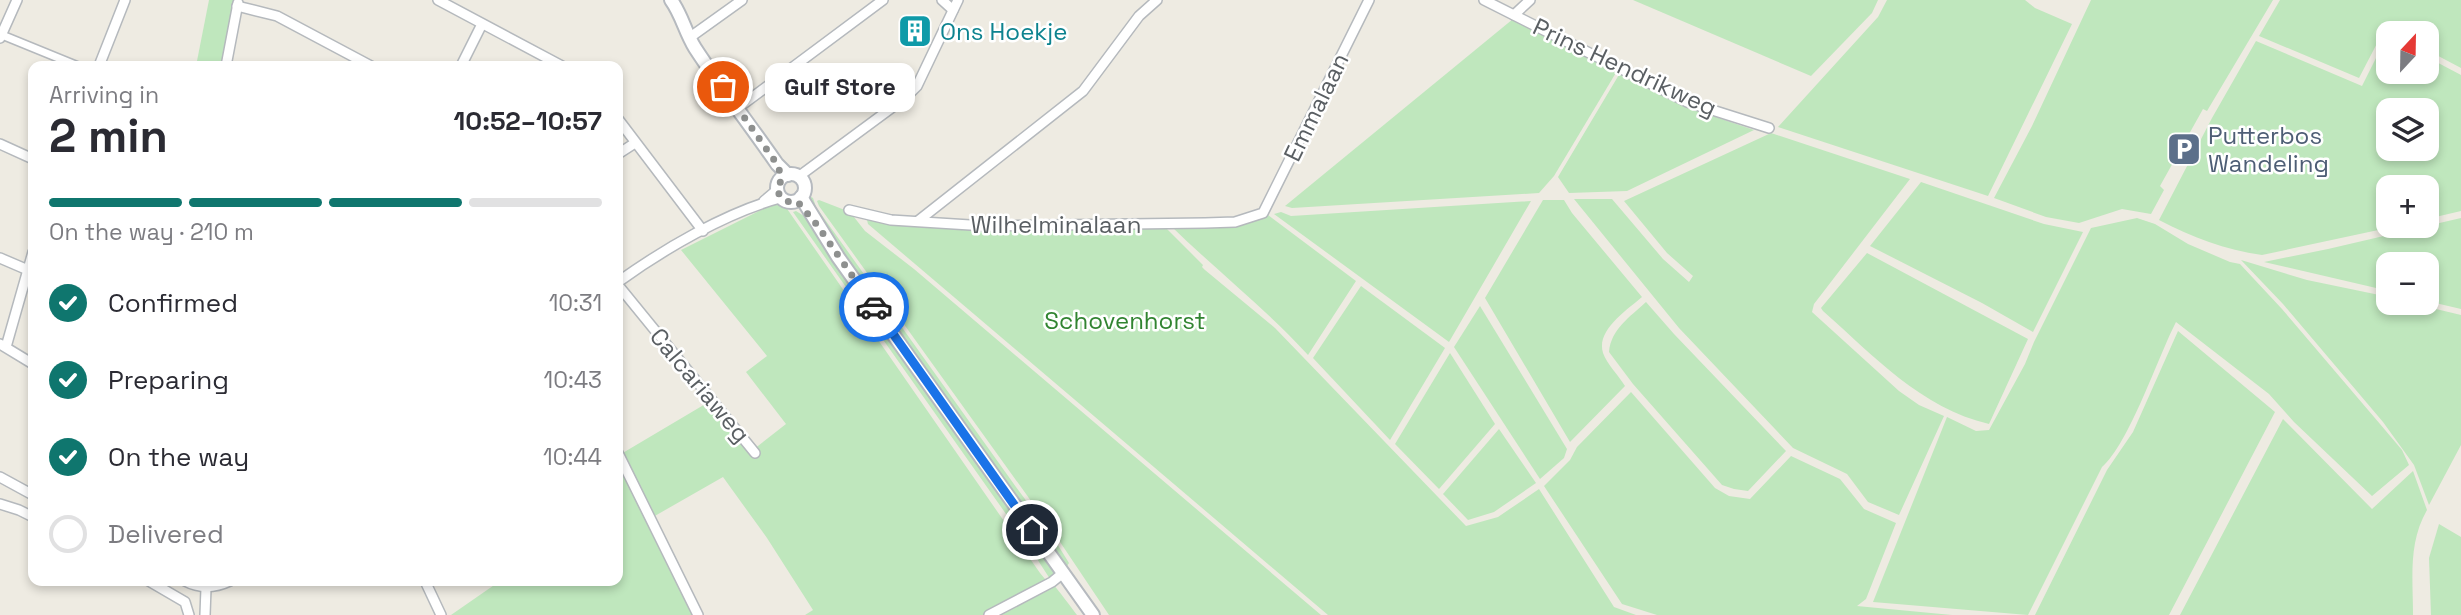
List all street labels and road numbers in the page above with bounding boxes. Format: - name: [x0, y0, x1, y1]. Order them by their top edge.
- street label: Prins Hendrikweg: [1528, 11, 1722, 123]
- street label: Emmalaan: [1276, 48, 1356, 166]
- street label: Wilhelminalaan: [971, 209, 1141, 240]
- street label: Calcariaweg: [643, 321, 757, 449]

